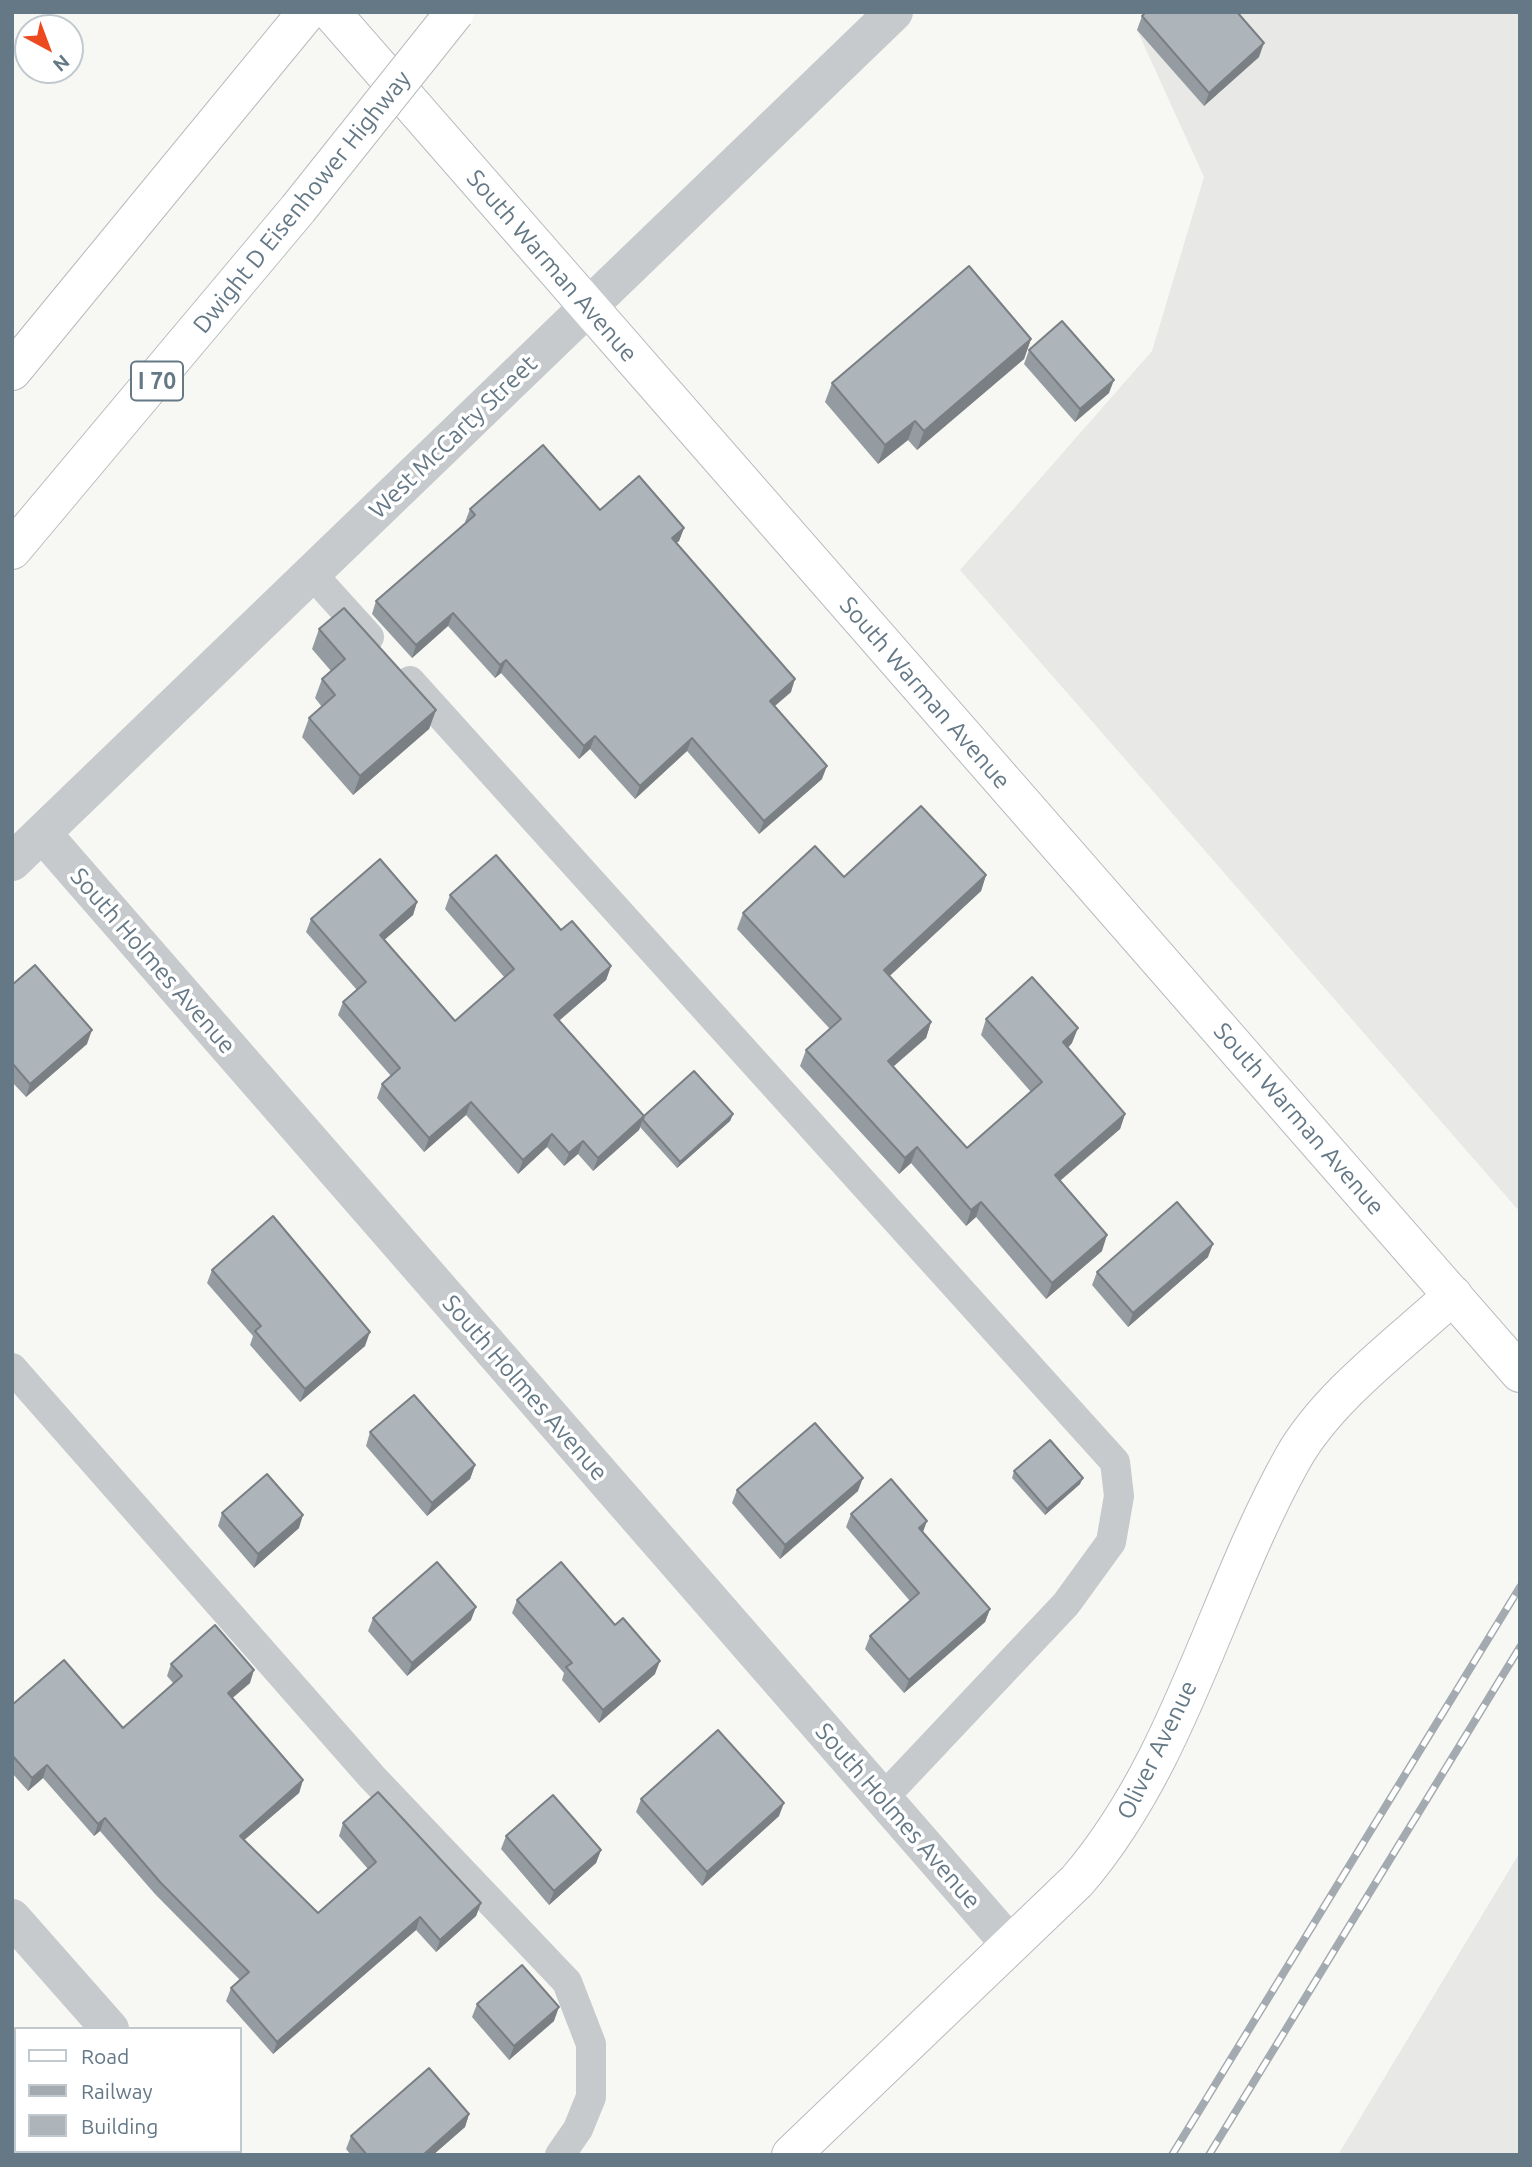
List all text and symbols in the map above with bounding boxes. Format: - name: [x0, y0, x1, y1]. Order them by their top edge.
- north arrow: [14, 14, 84, 84]
- text: N: [49, 50, 74, 76]
- street label: Dwight D Eisenhower Highway: [187, 65, 417, 339]
- street label: South Warman Avenue: [461, 164, 643, 368]
- street label: West McCarty Street: [363, 349, 543, 525]
- road number: I 70: [131, 362, 183, 400]
- street label: South Warman Avenue: [834, 591, 1016, 795]
- street label: South Holmes Avenue: [64, 862, 242, 1060]
- street label: South Warman Avenue: [1208, 1017, 1390, 1221]
- street label: South Holmes Avenue: [436, 1289, 614, 1487]
- street label: Oliver Avenue: [1111, 1676, 1203, 1824]
- street label: South Holmes Avenue: [809, 1717, 987, 1915]
- legend: [14, 2027, 242, 2153]
- text: Road: [81, 2044, 129, 2068]
- text: Railway: [81, 2079, 153, 2103]
- text: Building: [81, 2114, 158, 2138]

